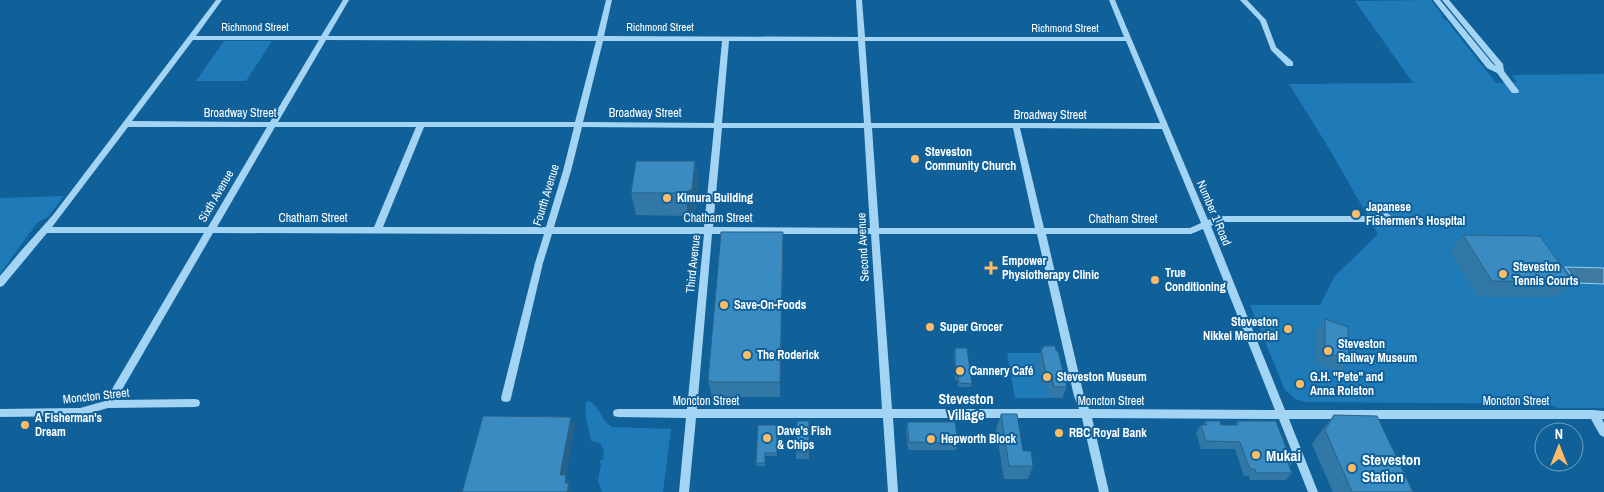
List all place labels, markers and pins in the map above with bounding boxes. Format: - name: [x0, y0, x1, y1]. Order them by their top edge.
- place label: Steveston Community Church: [925, 144, 1016, 174]
- marker: Steveston Community Church: [909, 153, 921, 165]
- place label: Kimura Building: [677, 190, 753, 206]
- marker: Kimura Building: [661, 192, 673, 204]
- place label: Japanese Fishermen's Hospital: [1366, 199, 1465, 229]
- marker: Japanese Fishermen's Hospital: [1350, 208, 1362, 220]
- place label: Empower Physiotherapy Clinic: [1002, 253, 1100, 283]
- place label: Steveston Tennis Courts: [1513, 259, 1579, 289]
- marker: Empower Physiotherapy Clinic: [984, 261, 998, 275]
- place label: True Conditioning: [1165, 265, 1226, 295]
- marker: Steveston Tennis Courts: [1497, 268, 1509, 280]
- marker: True Conditioning: [1149, 274, 1161, 286]
- place label: Save-On-Foods: [734, 297, 807, 313]
- marker: Save-On-Foods: [718, 299, 730, 311]
- place label: Steveston Nikkei Memorial: [1203, 314, 1278, 344]
- place label: Super Grocer: [940, 319, 1003, 335]
- marker: Super Grocer: [924, 321, 936, 333]
- marker: Steveston Nikkei Memorial: [1282, 323, 1294, 335]
- place label: Steveston Railway Museum: [1338, 336, 1418, 366]
- marker: Steveston Railway Museum: [1322, 345, 1334, 357]
- place label: The Roderick: [757, 347, 820, 363]
- marker: The Roderick: [741, 349, 753, 361]
- place label: Cannery Café: [970, 363, 1034, 379]
- marker: Cannery Café: [954, 365, 966, 377]
- place label: Steveston Museum: [1057, 369, 1147, 385]
- place label: G.H. "Pete" and Anna Rolston: [1310, 369, 1383, 399]
- marker: Steveston Museum: [1041, 371, 1053, 383]
- marker: G.H. "Pete" and Anna Rolston: [1294, 378, 1306, 390]
- place label: A Fisherman's Dream: [35, 410, 103, 440]
- marker: A Fisherman's Dream: [19, 419, 31, 431]
- place label: Dave's Fish & Chips: [777, 423, 831, 453]
- place label: RBC Royal Bank: [1069, 425, 1147, 441]
- marker: RBC Royal Bank: [1053, 427, 1065, 439]
- place label: Hepworth Block: [941, 431, 1016, 447]
- marker: Dave's Fish & Chips: [761, 432, 773, 444]
- marker: Hepworth Block: [925, 433, 937, 445]
- place label: Mukai: [1266, 445, 1301, 466]
- marker: Mukai: [1250, 449, 1262, 461]
- place label: Steveston Station: [1362, 449, 1421, 487]
- marker: Steveston Station: [1346, 462, 1358, 474]

